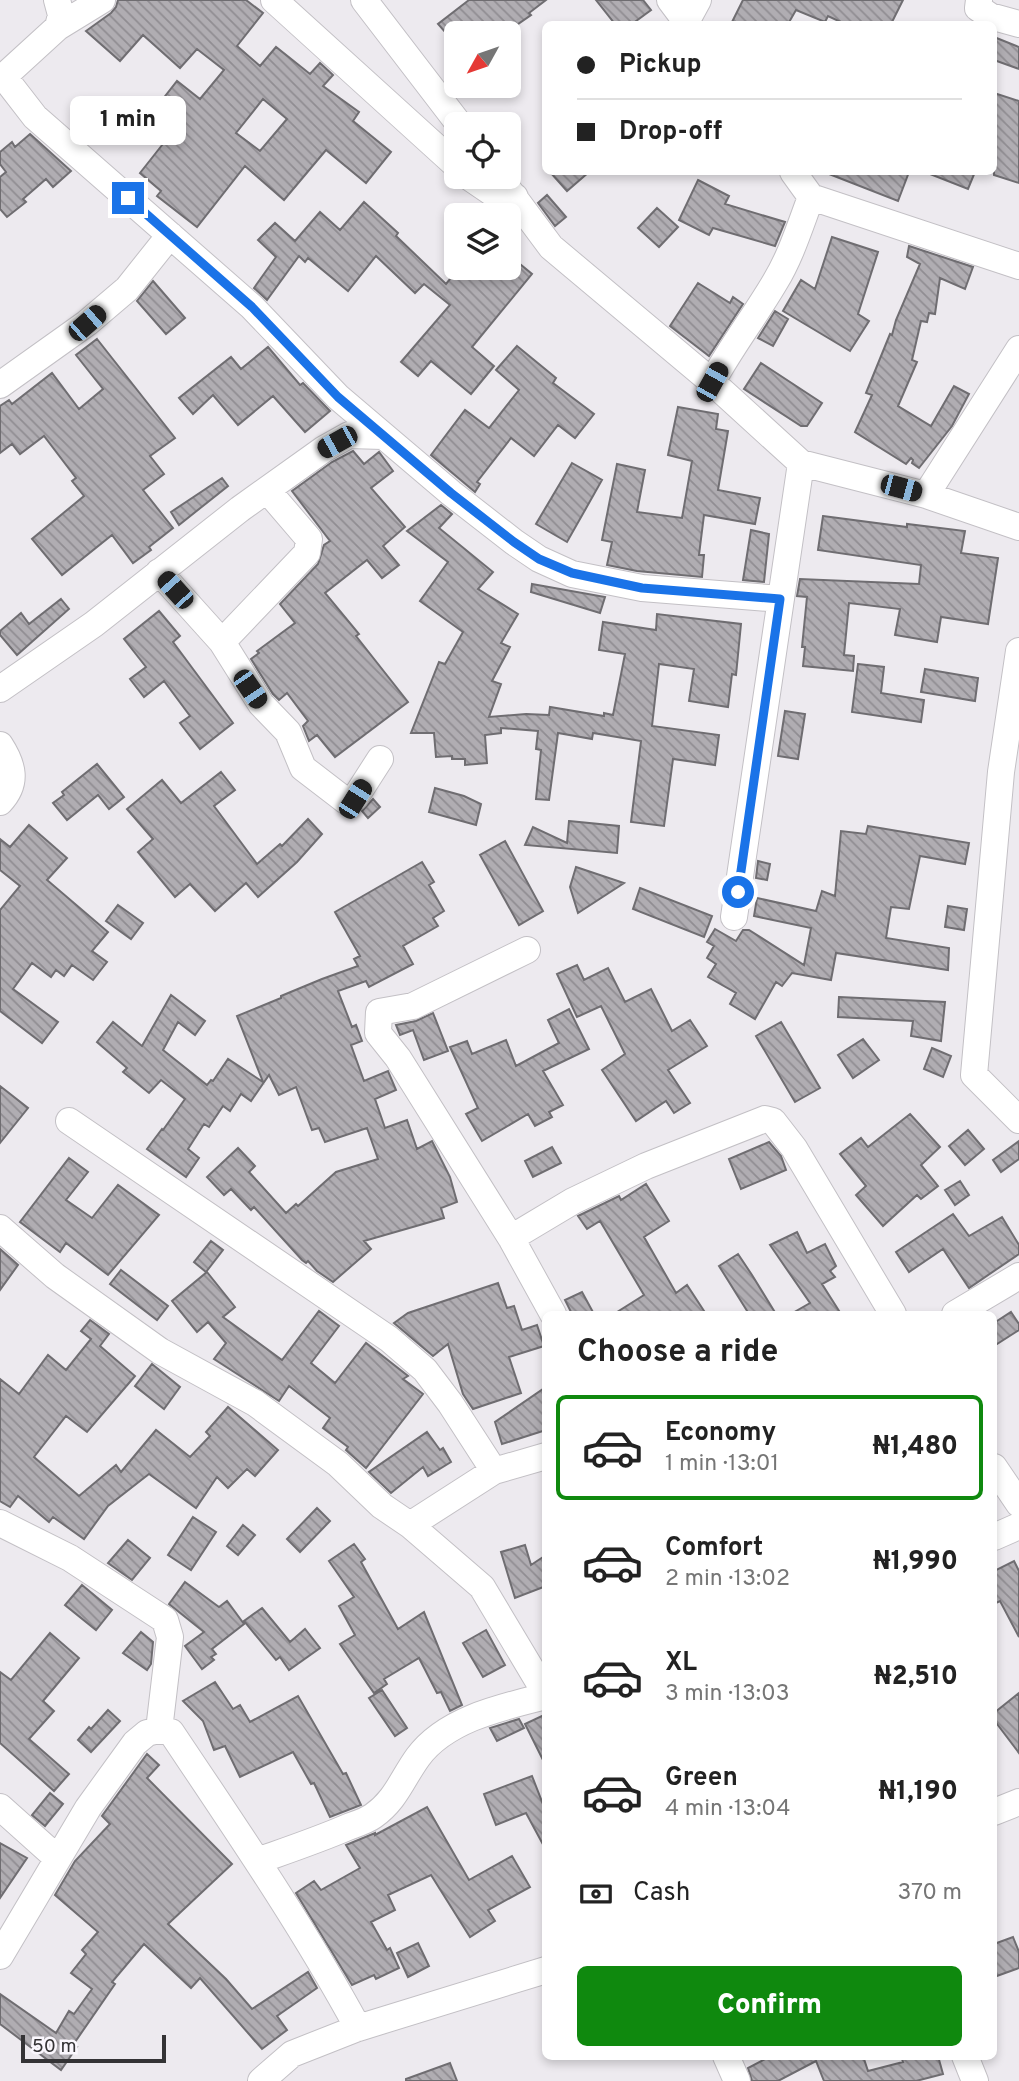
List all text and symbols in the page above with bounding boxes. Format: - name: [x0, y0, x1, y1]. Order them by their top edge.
- north arrow: [444, 21, 522, 98]
- map controls: [444, 21, 521, 280]
- text: Pickup: [619, 49, 702, 82]
- callout: 1 min: [70, 96, 186, 146]
- text: 1 min: [100, 106, 156, 135]
- button: locate: [444, 112, 521, 189]
- text: Drop-off: [619, 116, 722, 149]
- route end: [112, 182, 144, 214]
- button: layers: [444, 203, 521, 280]
- car: [65, 301, 110, 345]
- car: [693, 359, 732, 405]
- car: [314, 423, 361, 461]
- car: [878, 472, 925, 504]
- car: [154, 567, 197, 613]
- car: [230, 666, 271, 712]
- car: [335, 776, 376, 822]
- route start: [722, 876, 754, 908]
- text: Choose a ride: [577, 1333, 778, 1373]
- icon: car: [581, 1416, 644, 1479]
- text: Economy: [665, 1417, 776, 1450]
- text: ₦1,480: [873, 1431, 958, 1464]
- text: 1 min · 13:01: [665, 1450, 779, 1479]
- icon: car: [581, 1531, 644, 1594]
- text: Comfort: [665, 1532, 763, 1565]
- text: ₦1,990: [873, 1546, 958, 1579]
- text: 2 min · 13:02: [665, 1565, 790, 1594]
- icon: car: [581, 1646, 644, 1709]
- text: XL: [665, 1647, 697, 1680]
- text: ₦2,510: [874, 1661, 958, 1694]
- text: 3 min · 13:03: [665, 1680, 790, 1709]
- icon: car: [581, 1761, 644, 1824]
- text: Green: [665, 1762, 738, 1795]
- text: ₦1,190: [879, 1776, 958, 1809]
- text: 4 min · 13:04: [665, 1795, 790, 1824]
- icon: cash: [577, 1875, 615, 1913]
- text: Cash: [633, 1877, 690, 1910]
- text: 370 m: [897, 1879, 962, 1908]
- button: Confirm: [577, 1966, 962, 2046]
- scale bar: [21, 2032, 166, 2064]
- text: 50 m: [32, 2035, 77, 2059]

